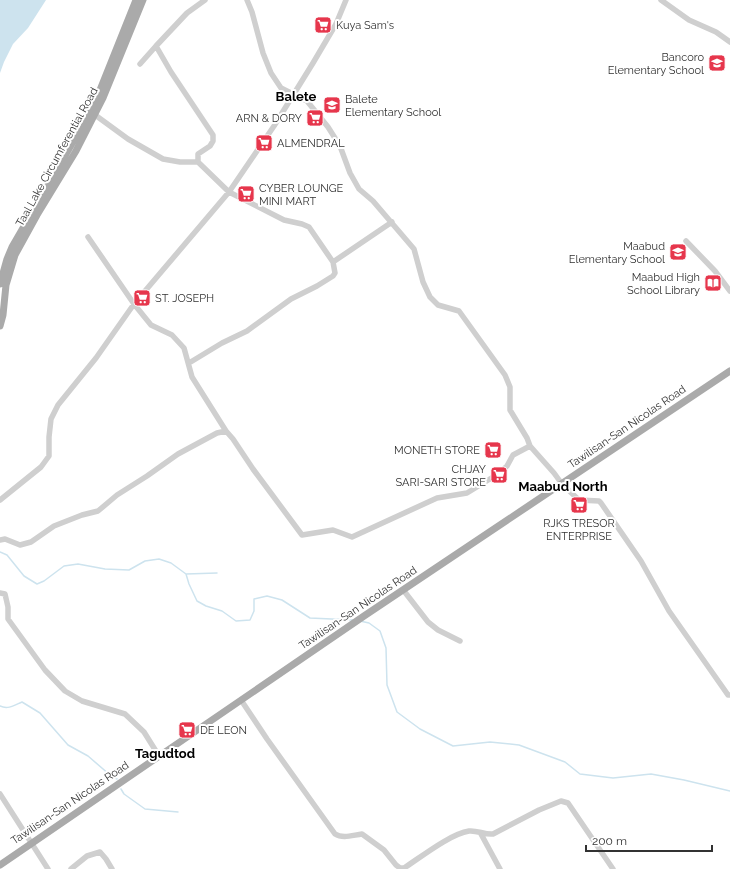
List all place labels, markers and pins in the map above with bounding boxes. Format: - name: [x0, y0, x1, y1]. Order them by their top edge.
- supermarket icon: Kuya Sam's: [313, 15, 333, 35]
- place label: Kuya Sam's: [336, 19, 394, 32]
- place label: Bancoro Elementary School: [608, 51, 704, 77]
- school or university icon: Bancoro Elementary School: [707, 53, 727, 73]
- place label: Balete Elementary School: [345, 93, 441, 119]
- school or university icon: Balete Elementary School: [322, 95, 342, 115]
- supermarket icon: ARN & DORY: [305, 108, 325, 128]
- place label: ARN & DORY: [236, 112, 302, 125]
- supermarket icon: ALMENDRAL: [254, 133, 274, 153]
- place label: ALMENDRAL: [277, 137, 345, 150]
- place label: CYBER LOUNGE MINI MART: [259, 182, 344, 208]
- supermarket icon: CYBER LOUNGE MINI MART: [236, 184, 256, 204]
- place label: Maabud Elementary School: [569, 240, 665, 266]
- school or university icon: Maabud Elementary School: [668, 242, 688, 262]
- place label: Maabud High School Library: [627, 271, 700, 297]
- library icon: Maabud High School Library: [703, 273, 723, 293]
- supermarket icon: ST. JOSEPH: [132, 288, 152, 308]
- place label: ST. JOSEPH: [155, 292, 214, 305]
- supermarket icon: MONETH STORE: [483, 440, 503, 460]
- place label: MONETH STORE: [394, 444, 480, 457]
- place label: CHJAY SARI-SARI STORE: [396, 463, 486, 489]
- supermarket icon: CHJAY SARI-SARI STORE: [489, 465, 509, 485]
- supermarket icon: RJKS TRESOR ENTERPRISE: [569, 495, 589, 515]
- place label: RJKS TRESOR ENTERPRISE: [543, 517, 615, 543]
- supermarket icon: DE LEON: [177, 720, 197, 740]
- place label: DE LEON: [200, 724, 247, 737]

